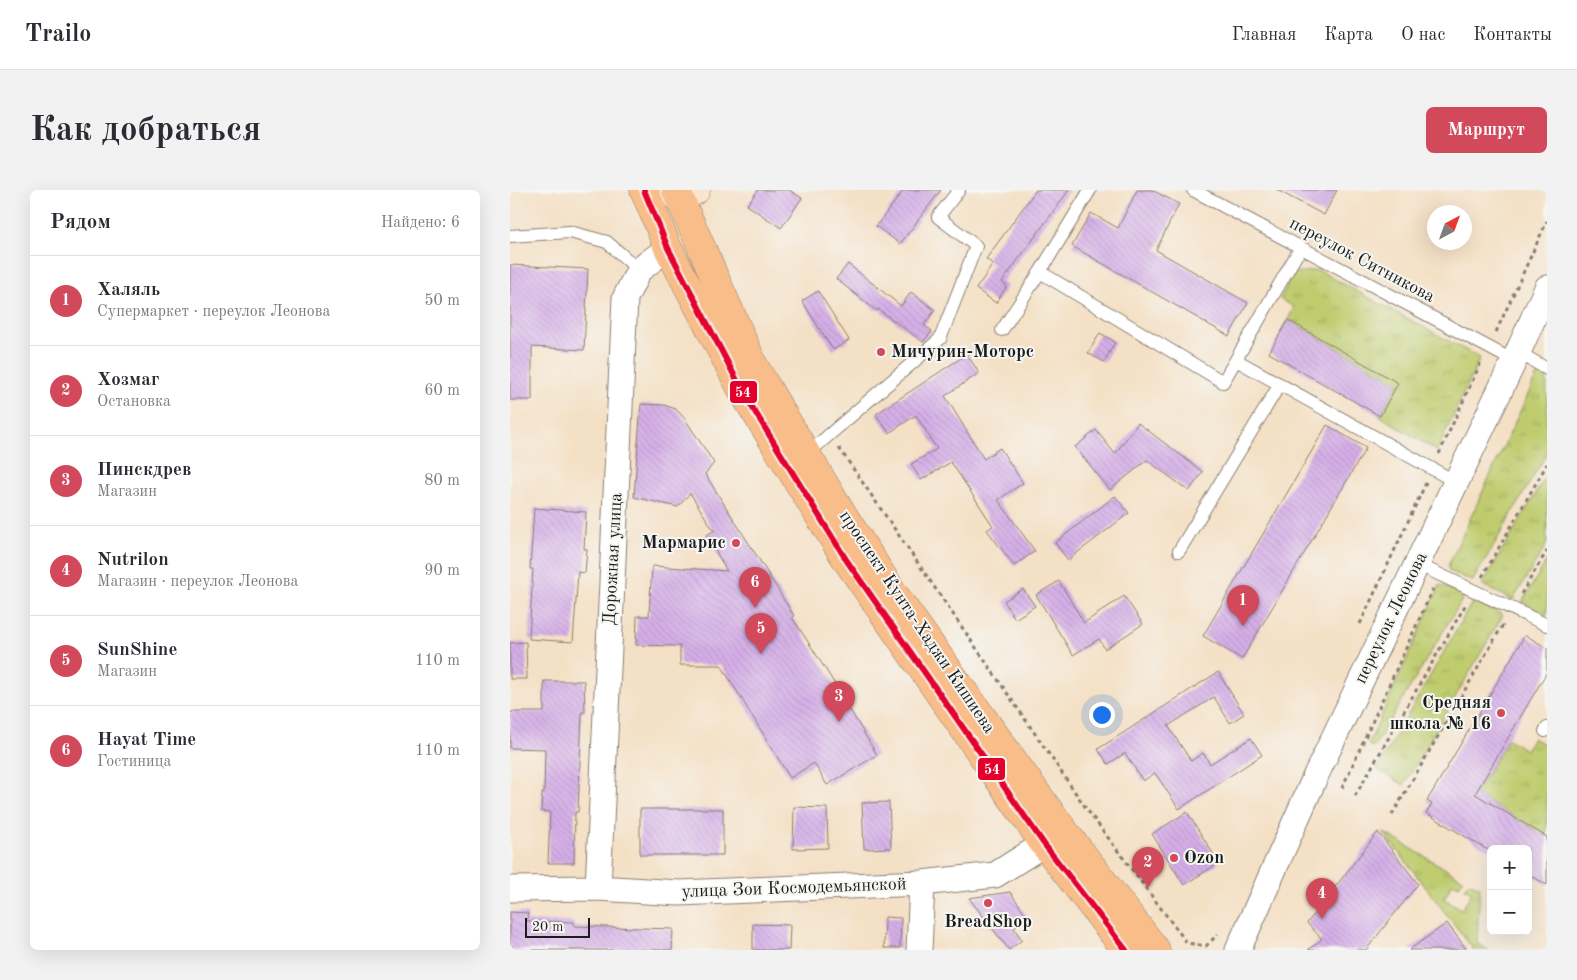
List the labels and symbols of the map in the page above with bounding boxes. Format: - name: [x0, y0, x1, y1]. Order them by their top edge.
- north arrow: [1427, 205, 1472, 250]
- street label: переулок Ситникова: [1286, 214, 1438, 306]
- place label: Мичурин-Моторс: [891, 343, 1034, 361]
- marker: Мичурин-Моторс: [875, 346, 887, 358]
- line badge: 54: [729, 380, 758, 404]
- text: 54: [735, 386, 751, 400]
- street label: Дорожная улица: [601, 492, 625, 626]
- street label: проспект Кунта-Хаджи Кишиева: [836, 507, 998, 737]
- place label: Мармарис: [642, 534, 726, 552]
- marker: Мармарис: [730, 537, 742, 549]
- street label: переулок Леонова: [1351, 549, 1431, 687]
- pin: 6: [739, 567, 771, 608]
- pin: 1: [1227, 585, 1259, 626]
- pin: 5: [745, 613, 777, 654]
- pin: 3: [823, 681, 855, 722]
- place label: Средняя школа № 16: [1390, 694, 1491, 733]
- your location: [1089, 702, 1115, 728]
- marker: Средняя школа № 16: [1495, 707, 1507, 719]
- line badge: 54: [977, 757, 1006, 781]
- text: 54: [984, 763, 1000, 777]
- pin: 2: [1132, 847, 1164, 888]
- place label: Ozon: [1184, 849, 1224, 867]
- marker: Ozon: [1168, 852, 1180, 864]
- street label: улица Зои Космодемьянской: [681, 875, 907, 901]
- pin: 4: [1306, 878, 1338, 919]
- marker: BreadShop: [982, 897, 994, 909]
- place label: BreadShop: [944, 913, 1032, 931]
- scale bar: [525, 915, 590, 938]

